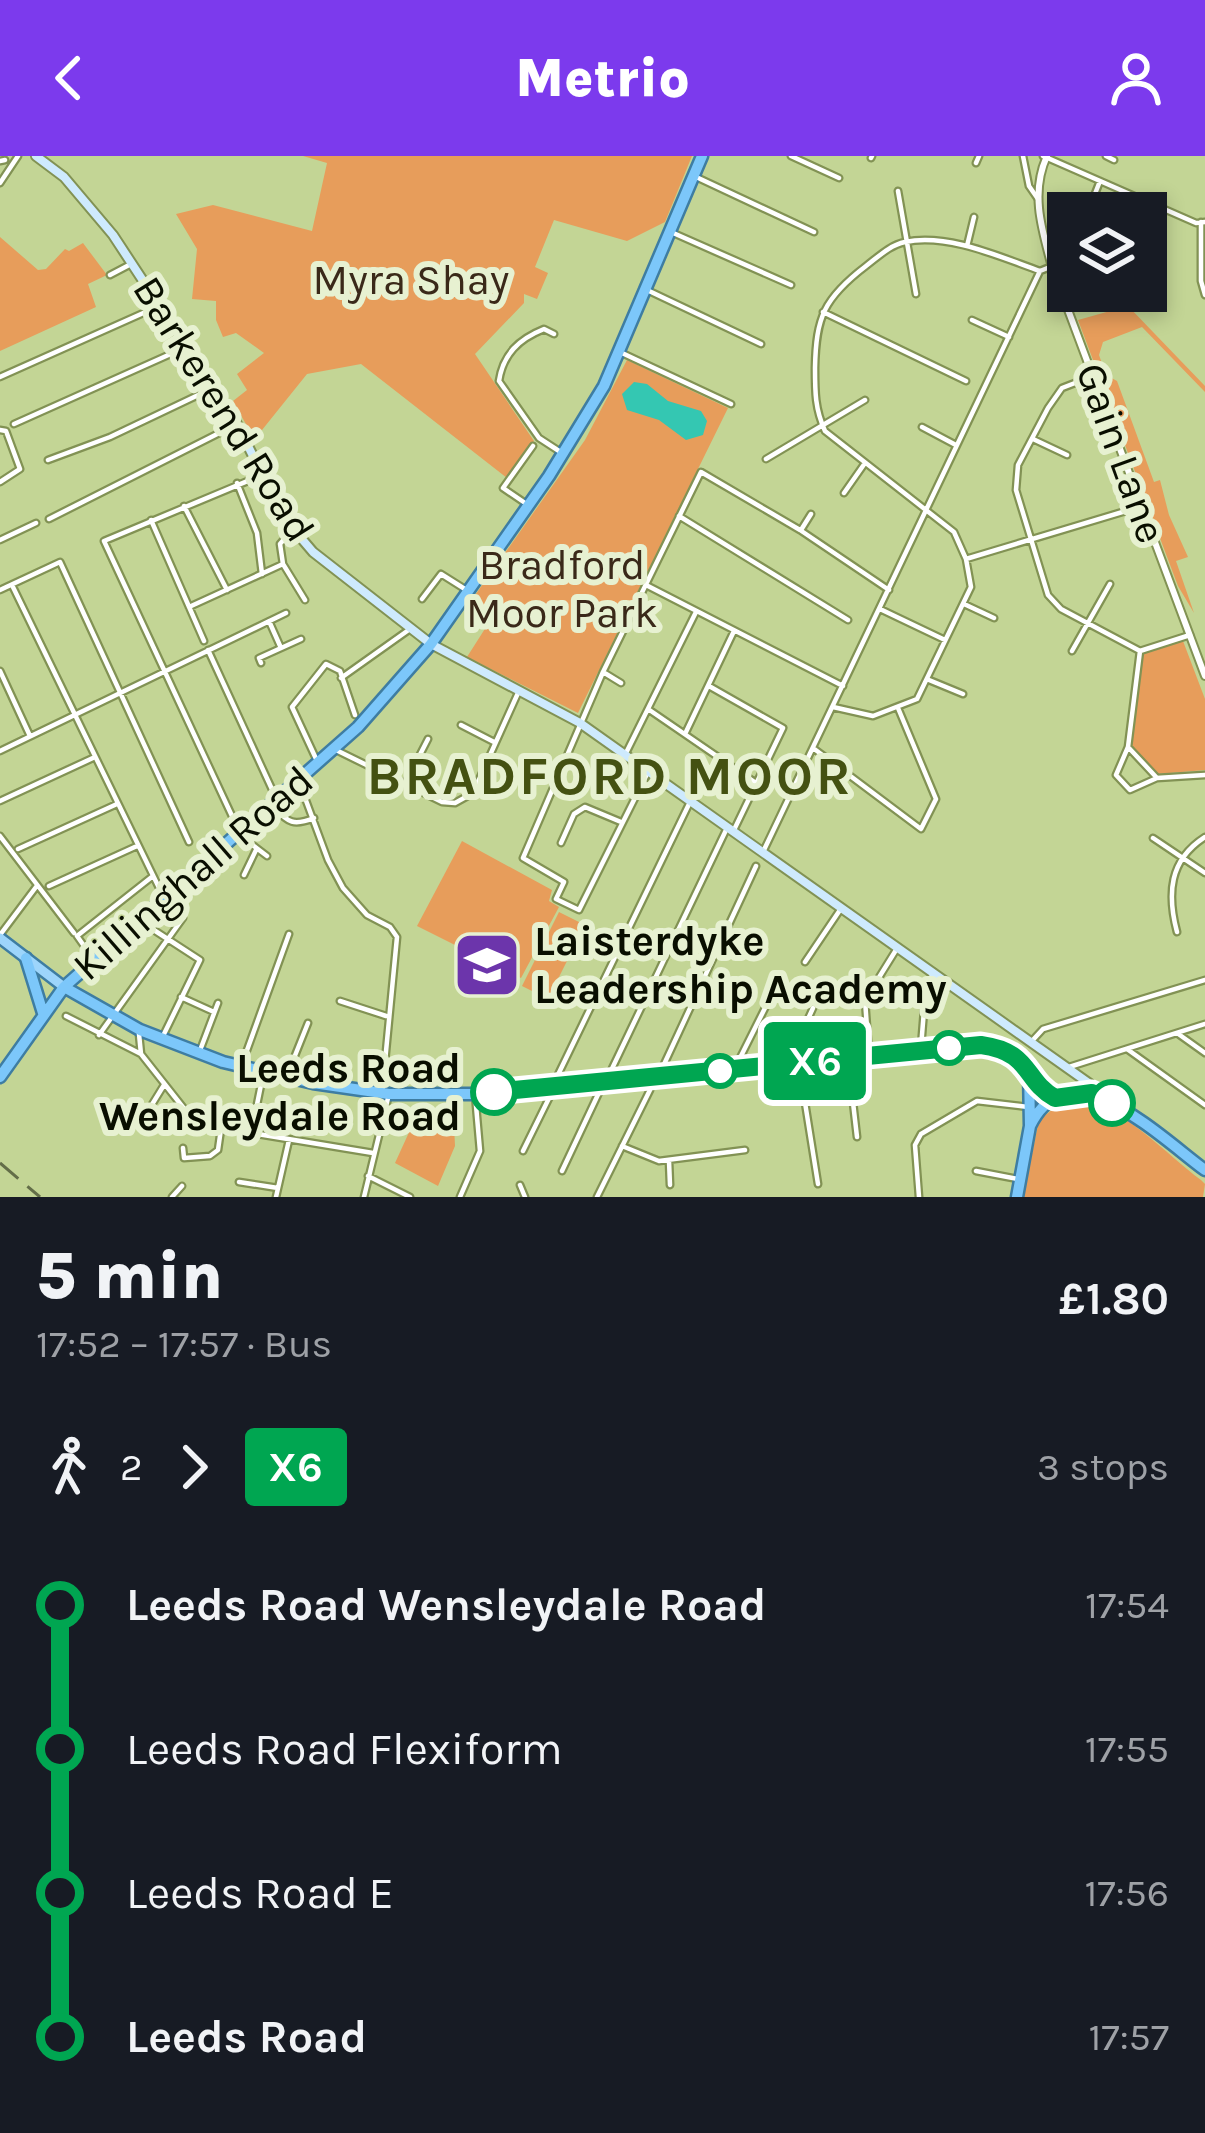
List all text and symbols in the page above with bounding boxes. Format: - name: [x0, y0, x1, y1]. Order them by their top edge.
- icon: back: [36, 45, 102, 111]
- icon: person: [1103, 45, 1169, 111]
- text: Metrio: [515, 46, 690, 110]
- map controls: [1047, 192, 1167, 312]
- button: layers: [1047, 192, 1167, 312]
- park label: Myra Shay: [313, 255, 509, 305]
- street label: Barkerend Road: [122, 267, 326, 551]
- street label: Gain Lane: [1065, 356, 1177, 550]
- park label: Bradford Moor Park: [466, 540, 658, 638]
- district label: BRADFORD MOOR: [366, 744, 854, 808]
- street label: Killinghall Road: [63, 755, 323, 991]
- place label: Laisterdyke Leadership Academy: [534, 916, 947, 1014]
- school or university icon: Laisterdyke Leadership Academy: [452, 930, 522, 1000]
- line badge: X6: [761, 1022, 869, 1100]
- unlabelled marker: [933, 1032, 965, 1064]
- text: X6: [788, 1036, 842, 1086]
- place label: Leeds Road Wensleydale Road: [99, 1043, 461, 1141]
- unlabelled marker: [704, 1055, 736, 1087]
- marker: Leeds Road Wensleydale Road: [472, 1070, 516, 1114]
- unlabelled marker: [1090, 1081, 1134, 1125]
- text: 5 min: [36, 1237, 223, 1315]
- text: £1.80: [1059, 1273, 1169, 1325]
- text: 17:52 – 17:57 · Bus: [36, 1321, 332, 1367]
- icon: walk: [36, 1434, 102, 1500]
- icon: forward: [161, 1434, 227, 1500]
- text: X6: [269, 1442, 323, 1492]
- text: 2: [120, 1444, 143, 1490]
- text: 3 stops: [1037, 1444, 1169, 1490]
- text: Leeds Road Wensleydale Road: [126, 1579, 766, 1631]
- text: 17:54: [1085, 1582, 1169, 1628]
- text: Leeds Road Flexiform: [126, 1723, 563, 1775]
- text: 17:55: [1085, 1726, 1169, 1772]
- text: Leeds Road E: [126, 1867, 394, 1919]
- text: 17:56: [1084, 1870, 1169, 1916]
- text: Leeds Road: [126, 2011, 367, 2063]
- text: 17:57: [1088, 2014, 1169, 2060]

